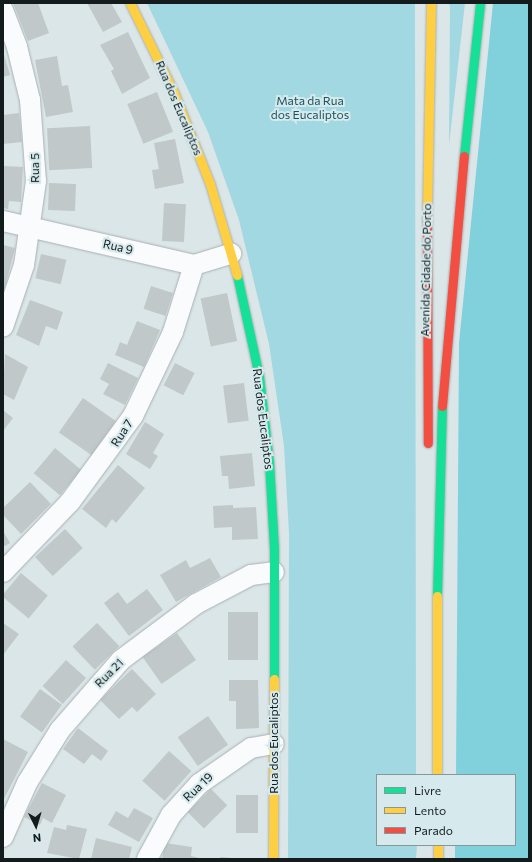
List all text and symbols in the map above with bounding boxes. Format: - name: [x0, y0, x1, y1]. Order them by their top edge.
- street label: Rua dos Eucaliptos: [153, 58, 205, 158]
- park label: Mata da Rua dos Eucaliptos: [271, 94, 349, 122]
- street label: Rua 5: [28, 153, 42, 183]
- street label: Avenida Cidade do Porto: [418, 203, 434, 337]
- street label: Rua 9: [102, 237, 134, 257]
- street label: Rua dos Eucaliptos: [250, 368, 276, 470]
- street label: Rua 7: [108, 417, 136, 449]
- street label: Rua 21: [92, 656, 126, 690]
- street label: Rua dos Eucaliptos: [267, 692, 281, 794]
- street label: Rua 19: [180, 769, 216, 805]
- legend: [376, 774, 516, 846]
- text: Livre: [414, 783, 441, 797]
- text: Lento: [414, 803, 446, 817]
- north arrow: [16, 806, 56, 846]
- text: Parado: [414, 823, 453, 837]
- text: N: [32, 832, 42, 845]

